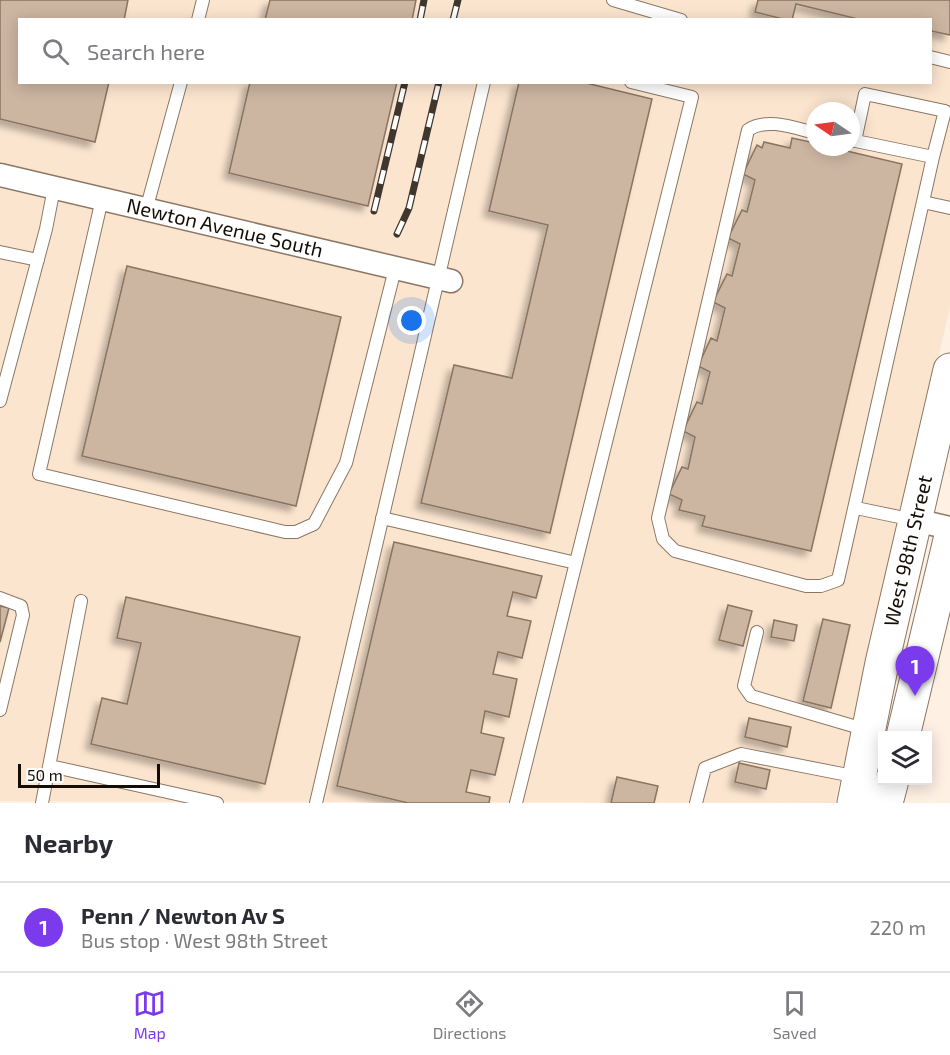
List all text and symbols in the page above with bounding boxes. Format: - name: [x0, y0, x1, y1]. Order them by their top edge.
- search box: [18, 18, 932, 84]
- icon: search: [39, 35, 72, 68]
- text: Search here: [87, 38, 205, 64]
- north arrow: [806, 102, 860, 156]
- street label: Newton Avenue South: [125, 192, 326, 262]
- your location: [397, 306, 426, 335]
- street label: West 98th Street: [878, 472, 936, 629]
- pin: 1: [896, 646, 934, 696]
- map controls: [878, 731, 932, 785]
- button: layers: [878, 731, 932, 785]
- scale bar: [18, 761, 160, 788]
- text: 50 m: [27, 765, 63, 784]
- text: Nearby: [24, 827, 113, 858]
- text: Penn / Newton Av S: [81, 902, 285, 928]
- text: 1: [39, 915, 48, 939]
- text: 220 m: [869, 915, 926, 939]
- text: Bus stop · West 98th Street: [81, 928, 328, 952]
- tab: Map: [133, 987, 166, 1042]
- tab: Directions: [433, 987, 506, 1042]
- tab: Saved: [773, 987, 817, 1042]

